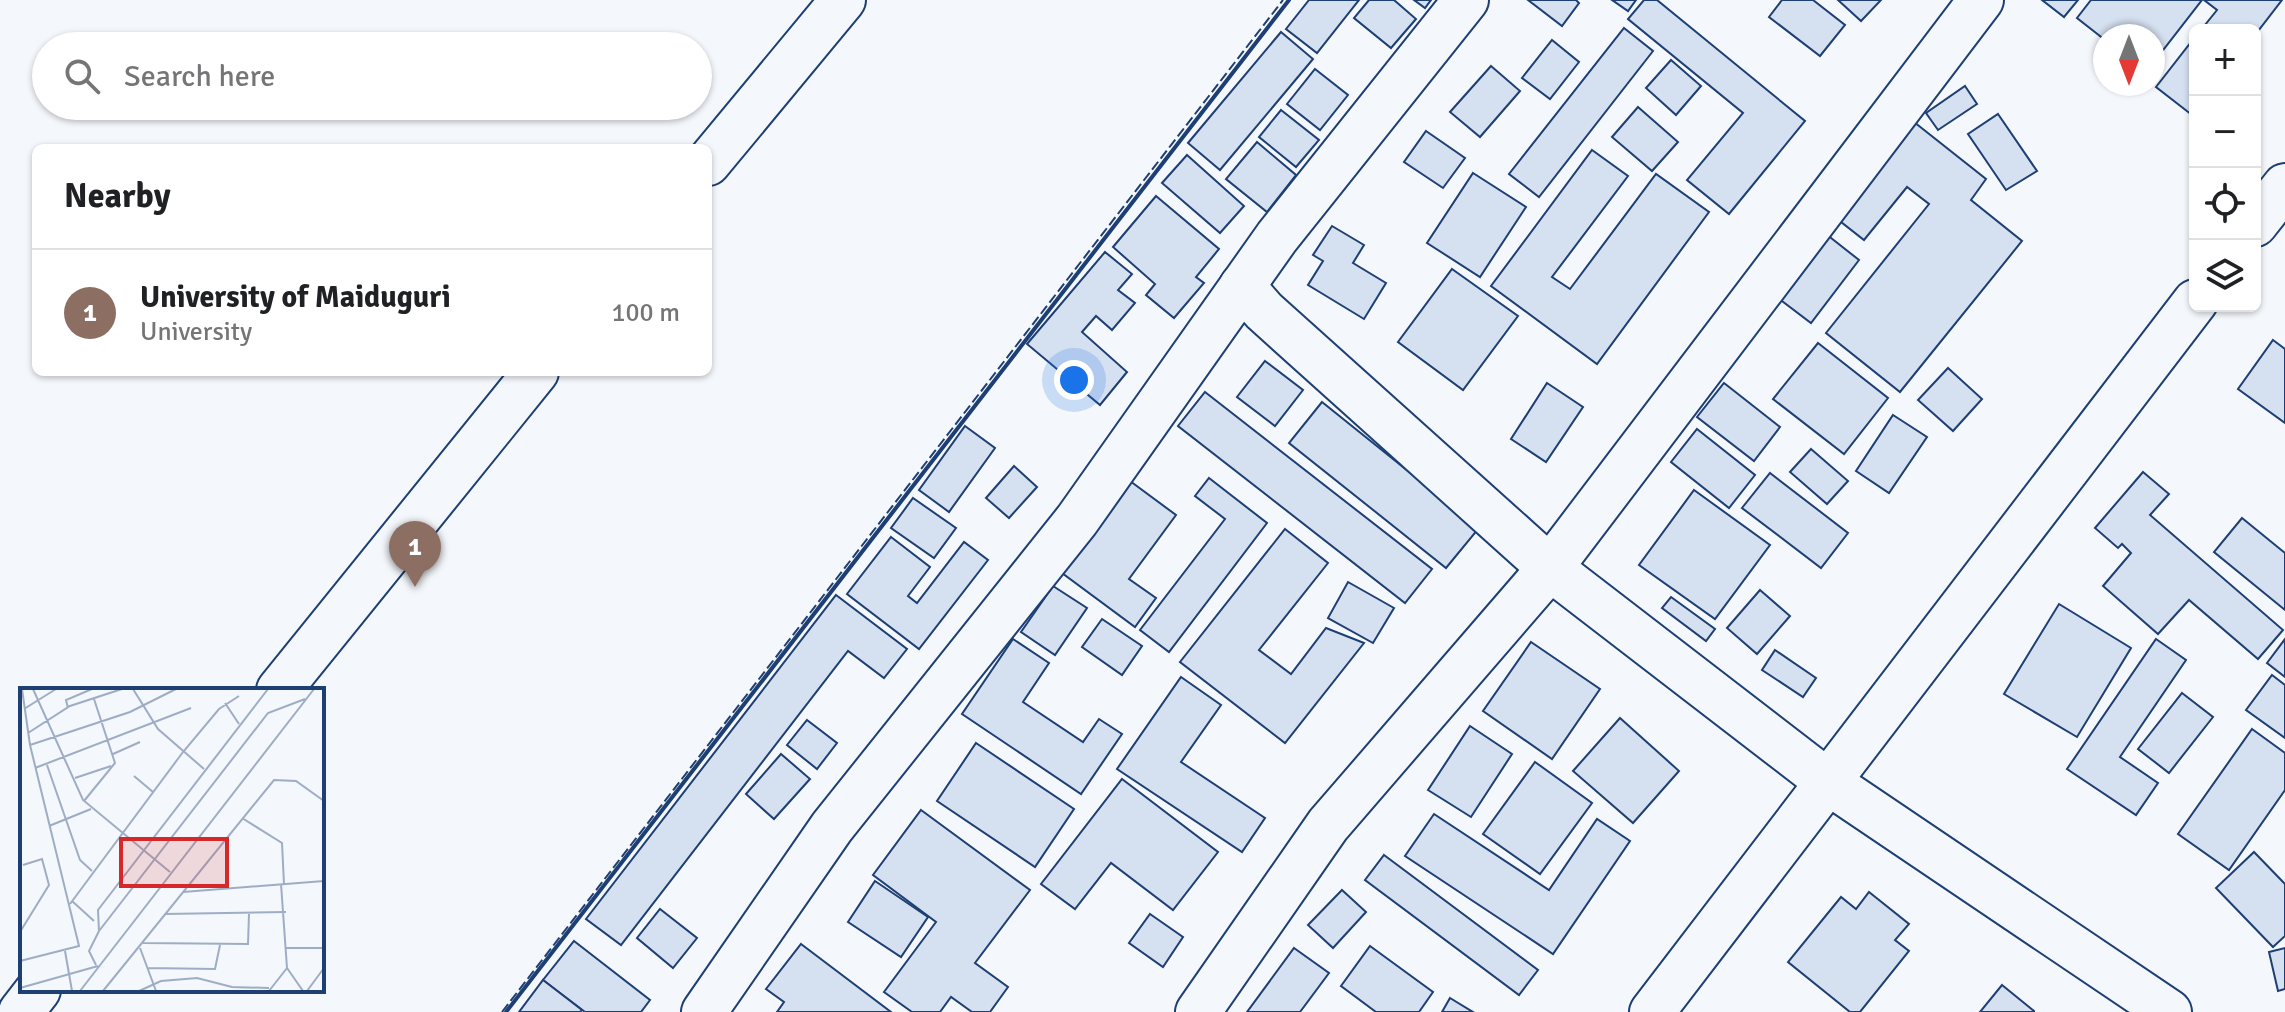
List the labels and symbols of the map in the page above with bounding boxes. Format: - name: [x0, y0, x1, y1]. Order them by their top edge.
- north arrow: [2093, 24, 2165, 96]
- your location: [1054, 360, 1094, 400]
- pin: 1: [389, 521, 441, 587]
- inset map: [20, 688, 324, 992]

